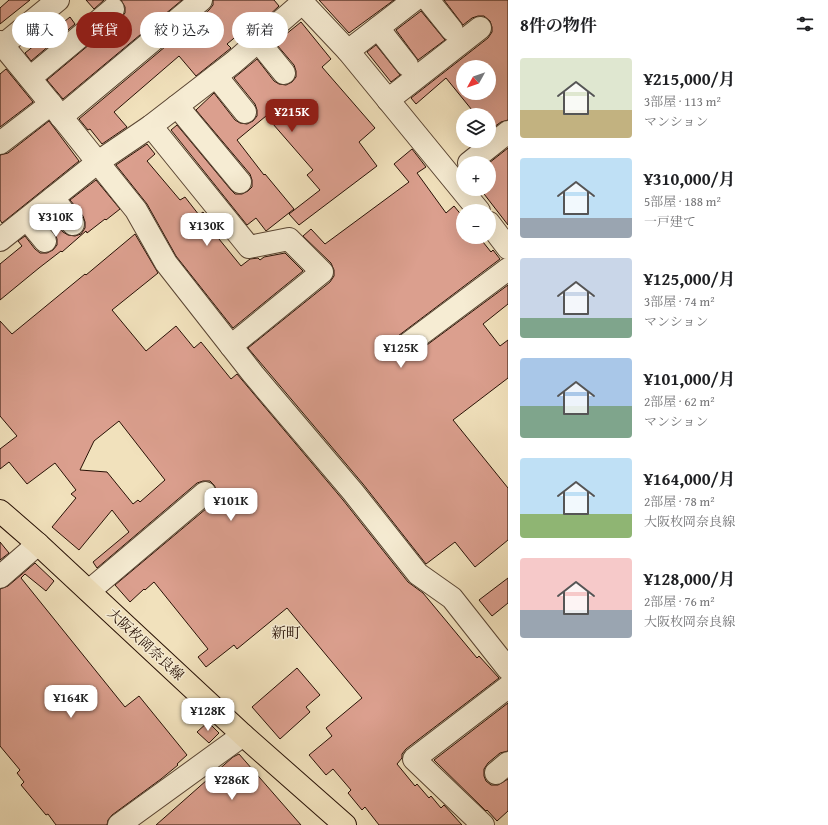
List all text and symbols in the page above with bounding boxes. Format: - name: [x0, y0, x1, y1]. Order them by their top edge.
- chip: 購入: [12, 12, 68, 48]
- chip: 賃貸: [76, 12, 132, 48]
- chip: 絞り込み: [140, 12, 224, 48]
- chip: 新着: [232, 12, 288, 48]
- text: 8件の物件: [520, 12, 597, 37]
- icon: filters: [794, 13, 816, 35]
- north arrow: [456, 60, 496, 100]
- map controls: [456, 60, 496, 244]
- text: ¥215,000/月: [644, 66, 736, 91]
- icon: home: [552, 74, 600, 122]
- text: 3部屋 · 113 m²: [644, 92, 721, 111]
- pin: ¥215K: [264, 99, 320, 133]
- text: ¥215K: [274, 102, 310, 121]
- button: layers: [456, 108, 496, 148]
- text: マンション: [644, 112, 708, 131]
- button: +: [456, 156, 496, 196]
- text: ¥310,000/月: [644, 166, 736, 191]
- icon: home: [552, 174, 600, 222]
- text: 5部屋 · 188 m²: [644, 192, 721, 211]
- pin: ¥310K: [28, 204, 84, 238]
- button: −: [456, 204, 496, 244]
- text: ¥310K: [38, 207, 74, 226]
- text: 一戸建て: [644, 212, 696, 231]
- pin: ¥130K: [179, 213, 235, 247]
- text: ¥130K: [189, 216, 225, 235]
- text: ¥125,000/月: [644, 266, 736, 291]
- icon: home: [552, 274, 600, 322]
- text: 3部屋 · 74 m²: [644, 292, 715, 311]
- text: マンション: [644, 312, 708, 331]
- pin: ¥125K: [373, 335, 429, 369]
- text: ¥125K: [383, 338, 419, 357]
- text: ¥101,000/月: [644, 366, 736, 391]
- icon: home: [552, 374, 600, 422]
- text: 2部屋 · 62 m²: [644, 392, 715, 411]
- text: マンション: [644, 412, 708, 431]
- text: ¥164,000/月: [644, 466, 736, 491]
- icon: home: [552, 474, 600, 522]
- pin: ¥101K: [203, 488, 259, 522]
- text: ¥101K: [213, 491, 249, 510]
- text: 2部屋 · 78 m²: [644, 492, 715, 511]
- text: 大阪枚岡奈良線: [644, 512, 735, 531]
- text: ¥128,000/月: [644, 566, 736, 591]
- icon: home: [552, 574, 600, 622]
- text: 2部屋 · 76 m²: [644, 592, 715, 611]
- street label: 大阪枚岡奈良線: [103, 603, 189, 685]
- text: 大阪枚岡奈良線: [644, 612, 735, 631]
- district label: 新町: [271, 622, 301, 643]
- pin: ¥164K: [43, 685, 99, 719]
- text: ¥164K: [53, 688, 89, 707]
- pin: ¥128K: [180, 698, 236, 732]
- text: ¥128K: [190, 701, 226, 720]
- pin: ¥286K: [204, 767, 260, 801]
- text: ¥286K: [214, 770, 250, 789]

